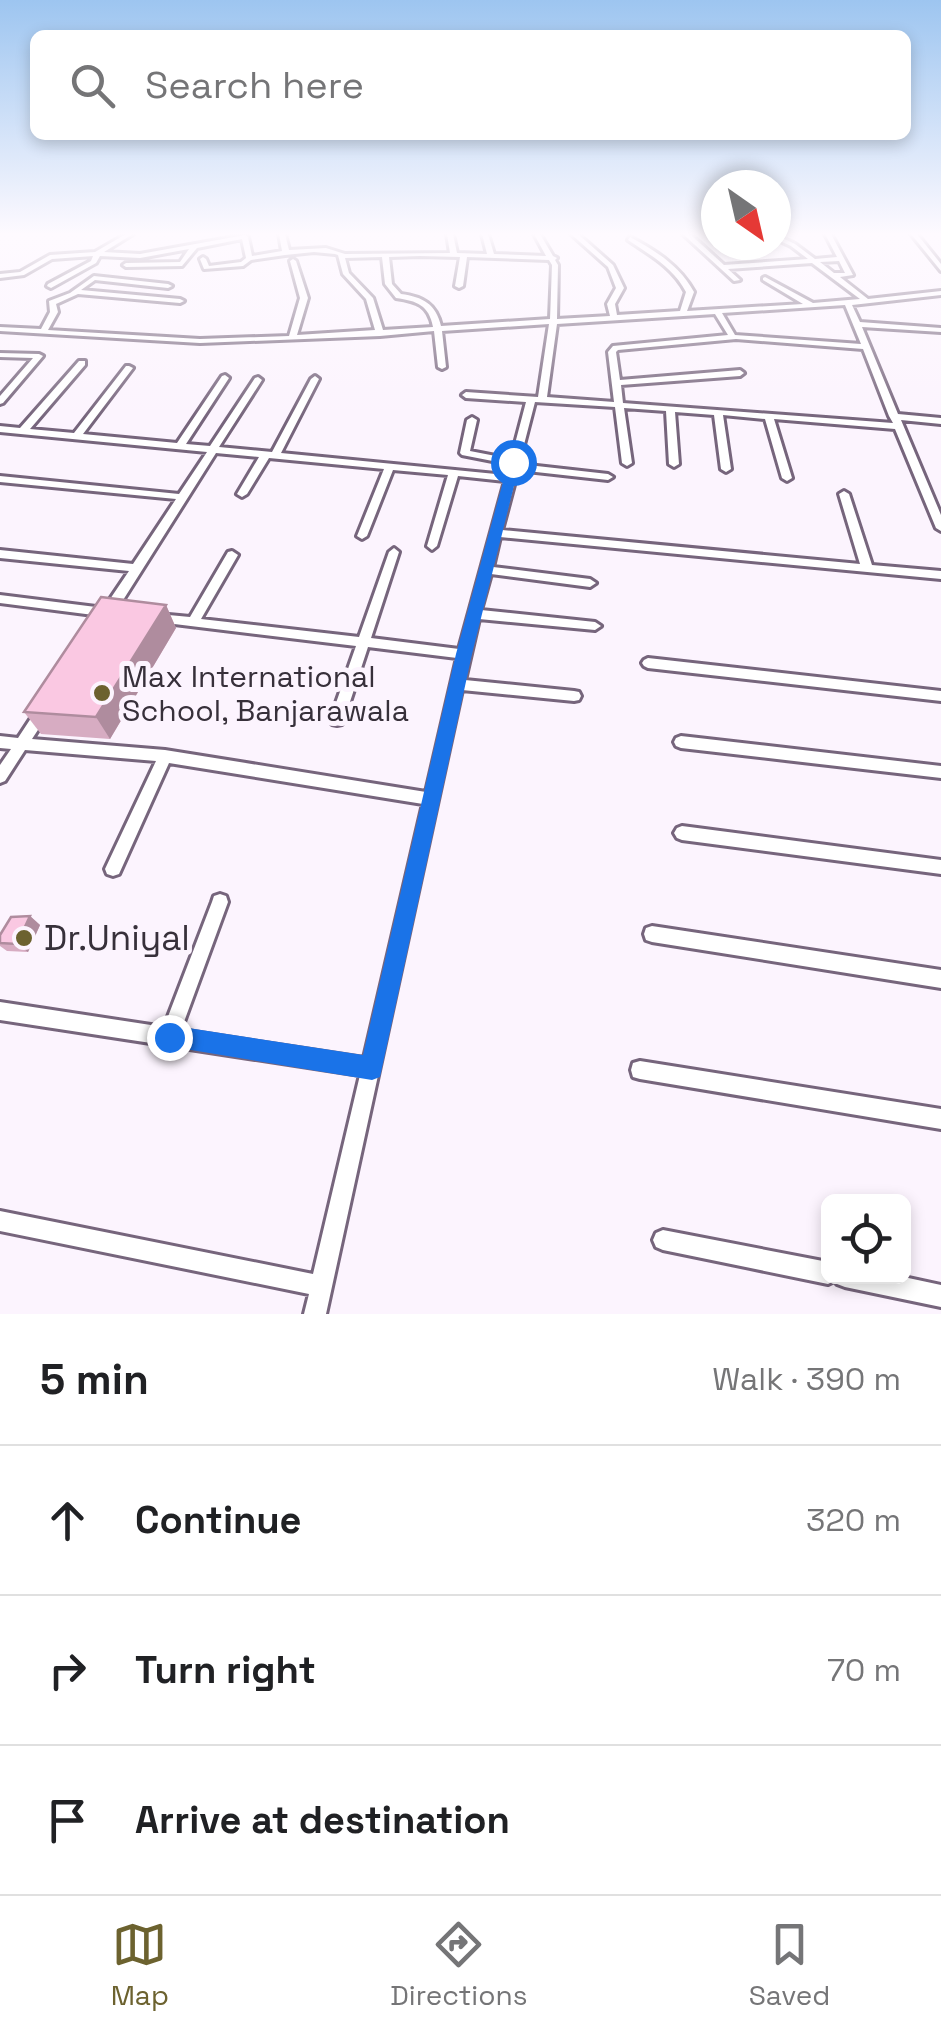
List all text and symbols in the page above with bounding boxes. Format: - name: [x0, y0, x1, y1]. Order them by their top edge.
- search box: [30, 30, 911, 140]
- icon: search: [65, 58, 120, 113]
- text: Search here: [145, 61, 364, 109]
- north arrow: [701, 170, 791, 260]
- route start: [491, 440, 537, 486]
- place label: Max International School, Banjarawala: [122, 657, 409, 730]
- marker: Max International School, Banjarawala: [91, 682, 113, 704]
- place label: Dr.Uniyal: [44, 916, 190, 960]
- marker: Dr.Uniyal: [13, 927, 35, 949]
- route end: [147, 1015, 193, 1061]
- map controls: [821, 1194, 911, 1284]
- button: locate: [821, 1194, 911, 1284]
- text: 5 min: [40, 1353, 149, 1406]
- text: Walk · 390 m: [712, 1359, 901, 1399]
- icon: ahead: [40, 1493, 95, 1548]
- text: Continue: [135, 1496, 301, 1544]
- text: 320 m: [806, 1500, 901, 1540]
- icon: right: [40, 1643, 95, 1698]
- text: Turn right: [135, 1646, 316, 1694]
- text: 70 m: [827, 1650, 901, 1690]
- icon: arrive: [40, 1793, 95, 1848]
- text: Arrive at destination: [135, 1796, 510, 1844]
- tab: Map: [111, 1917, 169, 2013]
- tab: Directions: [390, 1917, 527, 2013]
- tab: Saved: [749, 1917, 830, 2013]

